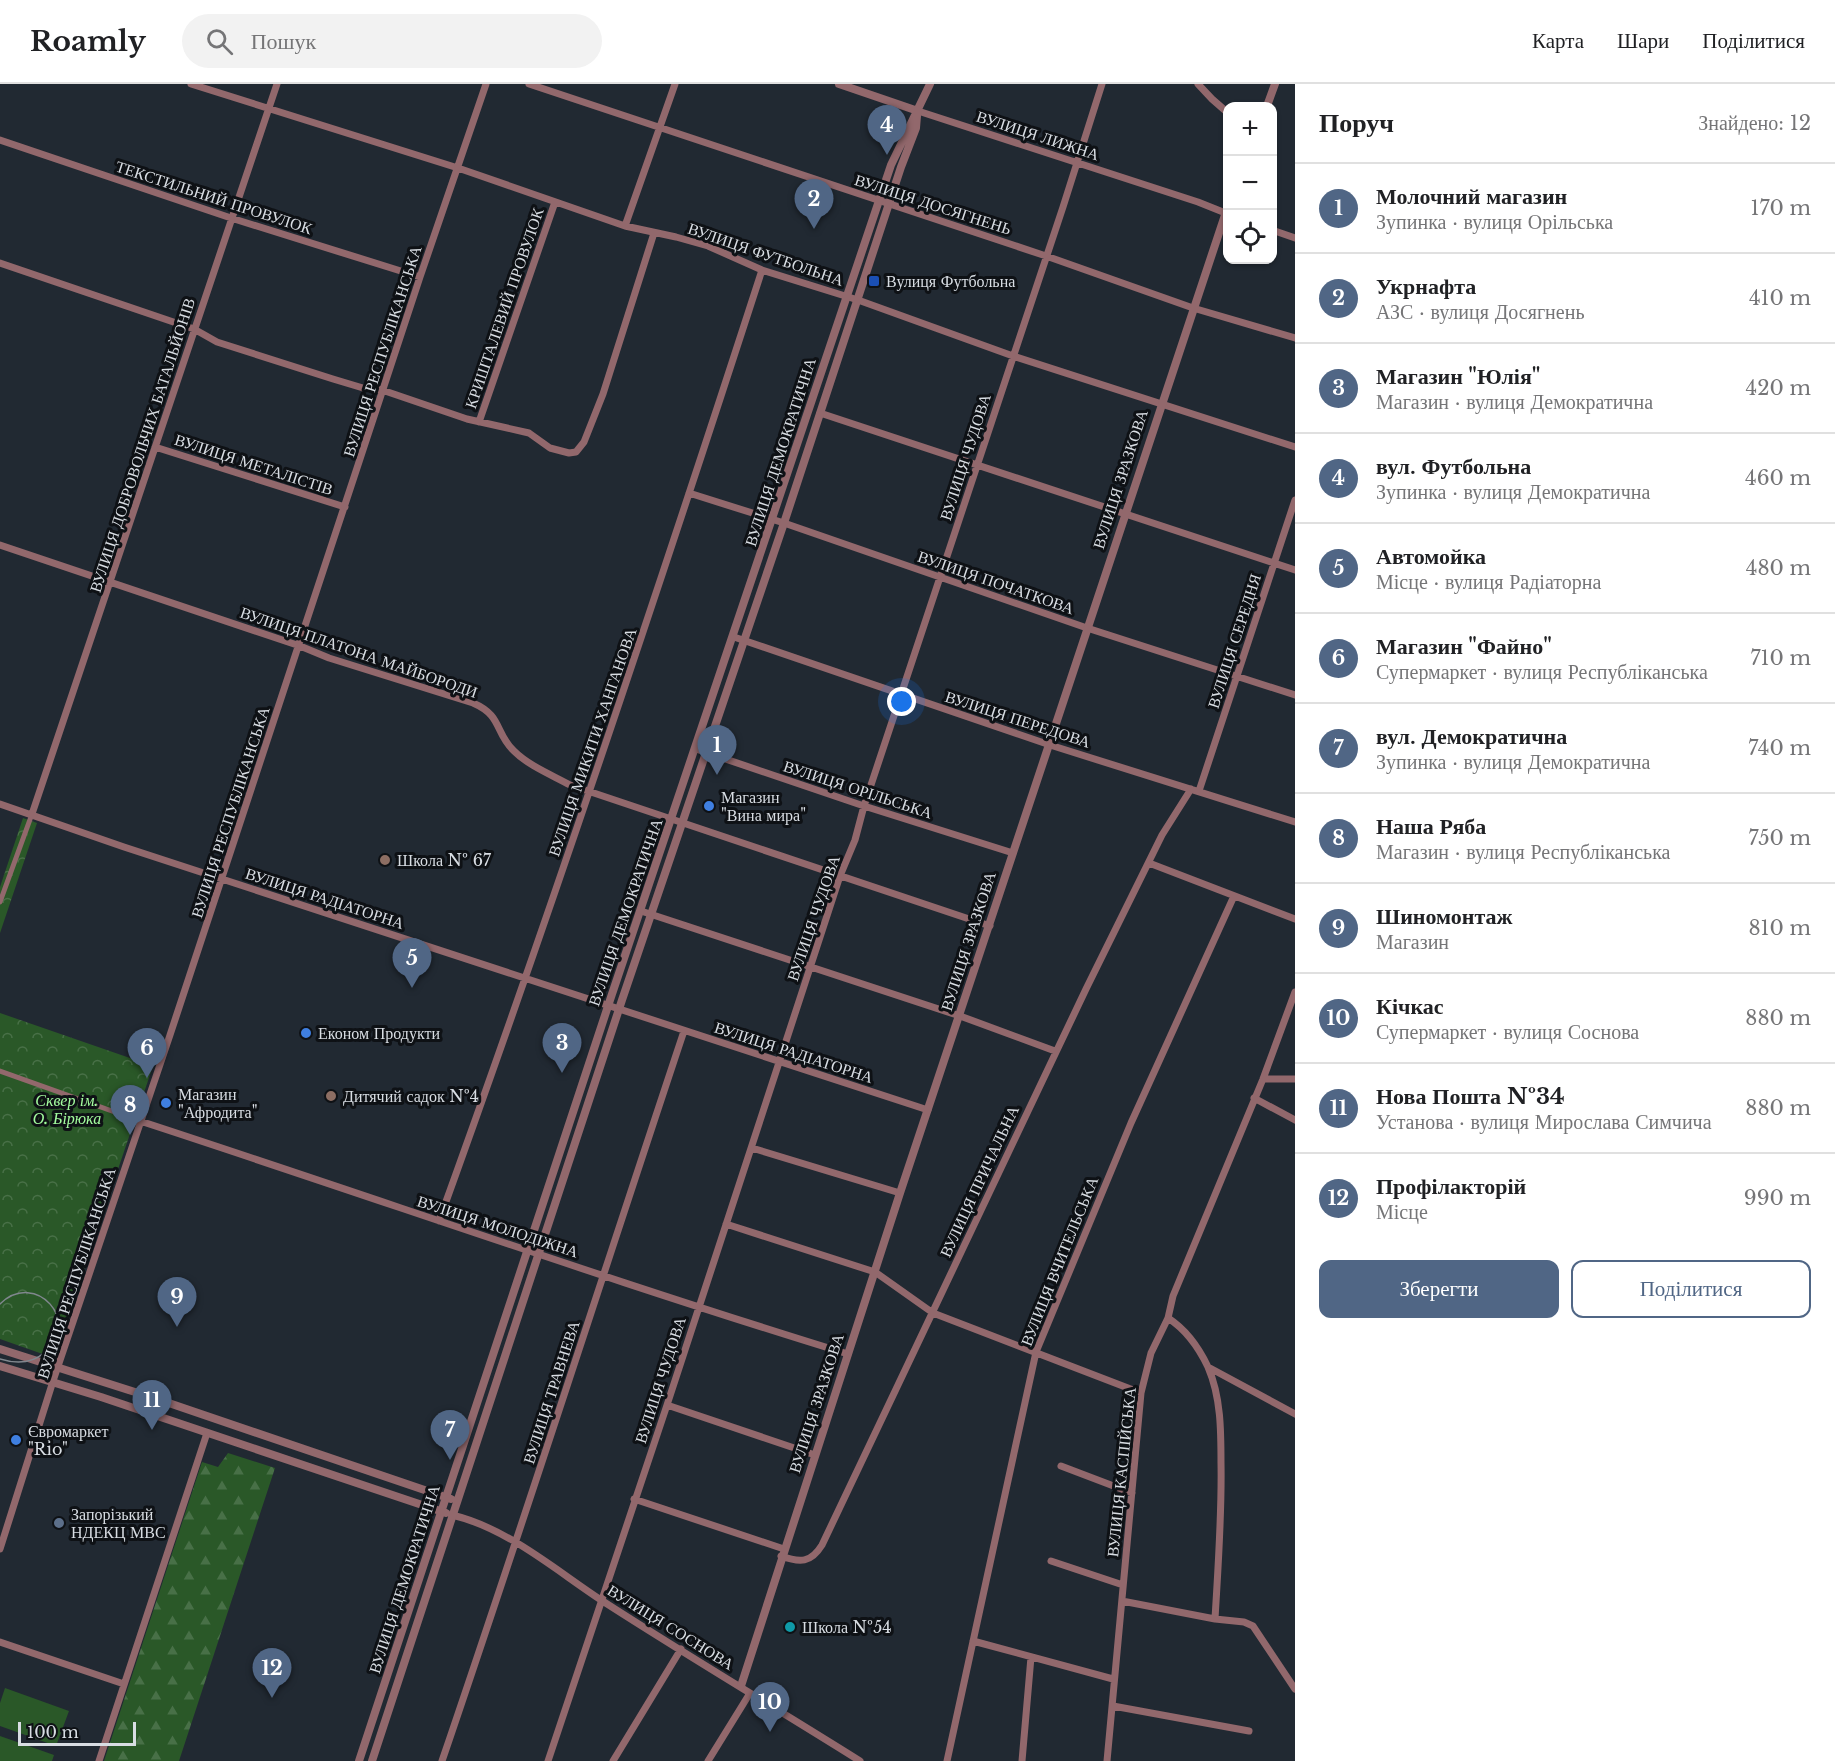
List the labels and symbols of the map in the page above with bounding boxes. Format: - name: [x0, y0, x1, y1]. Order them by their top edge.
- pin: 4: [868, 106, 906, 155]
- street label: ВУЛИЦЯ ЛИЖНА: [974, 106, 1102, 164]
- street label: ТЕКСТИЛЬНИЙ ПРОВУЛОК: [113, 156, 315, 238]
- street label: ВУЛИЦЯ ДОСЯГНЕНЬ: [852, 169, 1014, 239]
- pin: 2: [794, 180, 834, 229]
- street label: КРИШТАЛЕВИЙ ПРОВУЛОК: [460, 205, 548, 411]
- street label: ВУЛИЦЯ ФУТБОЛЬНА: [685, 218, 847, 290]
- street label: ВУЛИЦЯ РЕСПУБЛІКАНСЬКА: [338, 242, 426, 459]
- place label: Вулиця Футбольна: [886, 271, 1015, 291]
- marker: Вулиця Футбольна: [867, 274, 881, 288]
- street label: ВУЛИЦЯ ДОБРОВОЛЬЧИХ БАТАЛЬЙОНІВ: [85, 295, 199, 595]
- street label: ВУЛИЦЯ ДЕМОКРАТИЧНА: [740, 355, 820, 549]
- street label: ВУЛИЦЯ ЧУДОВА: [935, 391, 995, 523]
- street label: ВУЛИЦЯ ЗРАЗКОВА: [1088, 406, 1152, 551]
- street label: ВУЛИЦЯ МЕТАЛІСТІВ: [172, 429, 336, 499]
- street label: ВУЛИЦЯ ПОЧАТКОВА: [915, 546, 1077, 618]
- street label: ВУЛИЦЯ СЕРЕДНЯ: [1203, 571, 1265, 711]
- street label: ВУЛИЦЯ ПЛАТОНА МАЙБОРОДИ: [238, 602, 481, 702]
- street label: ВУЛИЦЯ МИКИТИ ХАНГАНОВА: [543, 625, 641, 859]
- street label: ВУЛИЦЯ ПЕРЕДОВА: [943, 686, 1094, 752]
- your location: [887, 687, 916, 716]
- street label: ВУЛИЦЯ РЕСПУБЛІКАНСЬКА: [186, 703, 274, 920]
- pin: 1: [698, 726, 736, 775]
- street label: ВУЛИЦЯ ОРІЛЬСЬКА: [781, 755, 936, 823]
- place label: Магазин "Вина мира": [721, 787, 806, 825]
- marker: Магазин "Вина мира": [702, 799, 716, 813]
- street label: ВУЛИЦЯ ДЕМОКРАТИЧНА: [583, 815, 667, 1008]
- place label: Школа № 67: [397, 850, 492, 870]
- street label: ВУЛИЦЯ ЧУДОВА: [782, 852, 844, 984]
- marker: Школа № 67: [378, 853, 392, 867]
- street label: ВУЛИЦЯ РАДІАТОРНА: [243, 863, 407, 933]
- street label: ВУЛИЦЯ ЗРАЗКОВА: [936, 868, 1000, 1013]
- pin: 5: [392, 938, 432, 988]
- street label: ВУЛИЦЯ РАДІАТОРНА: [712, 1017, 876, 1087]
- place label: Економ Продукти: [318, 1023, 440, 1043]
- pin: 3: [542, 1024, 582, 1073]
- marker: Економ Продукти: [299, 1026, 313, 1040]
- pin: 6: [128, 1028, 166, 1078]
- place label: Магазин "Афродита": [178, 1084, 258, 1122]
- pin: 8: [110, 1086, 150, 1135]
- place label: Дитячий садок №4: [343, 1086, 479, 1106]
- marker: Дитячий садок №4: [324, 1089, 338, 1103]
- park label: Сквер ім. О. Бірюка: [33, 1090, 101, 1128]
- marker: Магазин "Афродита": [159, 1096, 173, 1110]
- street label: ВУЛИЦЯ ПРИЧАЛЬНА: [935, 1101, 1023, 1260]
- street label: ВУЛИЦЯ РЕСПУБЛІКАНСЬКА: [32, 1164, 120, 1381]
- street label: ВУЛИЦЯ ВЧИТЕЛЬСЬКА: [1016, 1173, 1102, 1349]
- street label: ВУЛИЦЯ МОЛОДІЖНА: [415, 1190, 582, 1262]
- pin: 9: [158, 1278, 196, 1327]
- street label: ВУЛИЦЯ ЧУДОВА: [630, 1314, 690, 1446]
- street label: ВУЛИЦЯ ТРАВНЕВА: [518, 1317, 584, 1466]
- street label: ВУЛИЦЯ ЗРАЗКОВА: [784, 1330, 848, 1475]
- pin: 11: [132, 1380, 172, 1430]
- street label: ВУЛИЦЯ КАСПІЙСЬКА: [1102, 1386, 1140, 1558]
- pin: 7: [430, 1410, 470, 1460]
- place label: Євромаркет "Rio": [28, 1421, 108, 1459]
- marker: Євромаркет "Rio": [9, 1433, 23, 1447]
- street label: ВУЛИЦЯ ДЕМОКРАТИЧНА: [364, 1482, 444, 1676]
- place label: Запорізький НДЕКЦ МВС: [71, 1504, 166, 1542]
- marker: Запорізький НДЕКЦ МВС: [52, 1516, 66, 1530]
- street label: ВУЛИЦЯ СОСНОВА: [604, 1580, 738, 1674]
- place label: Школа №54: [802, 1617, 892, 1637]
- marker: Школа №54: [783, 1620, 797, 1634]
- pin: 12: [252, 1648, 292, 1698]
- pin: 10: [750, 1682, 790, 1732]
- scale bar: [18, 1719, 136, 1746]

